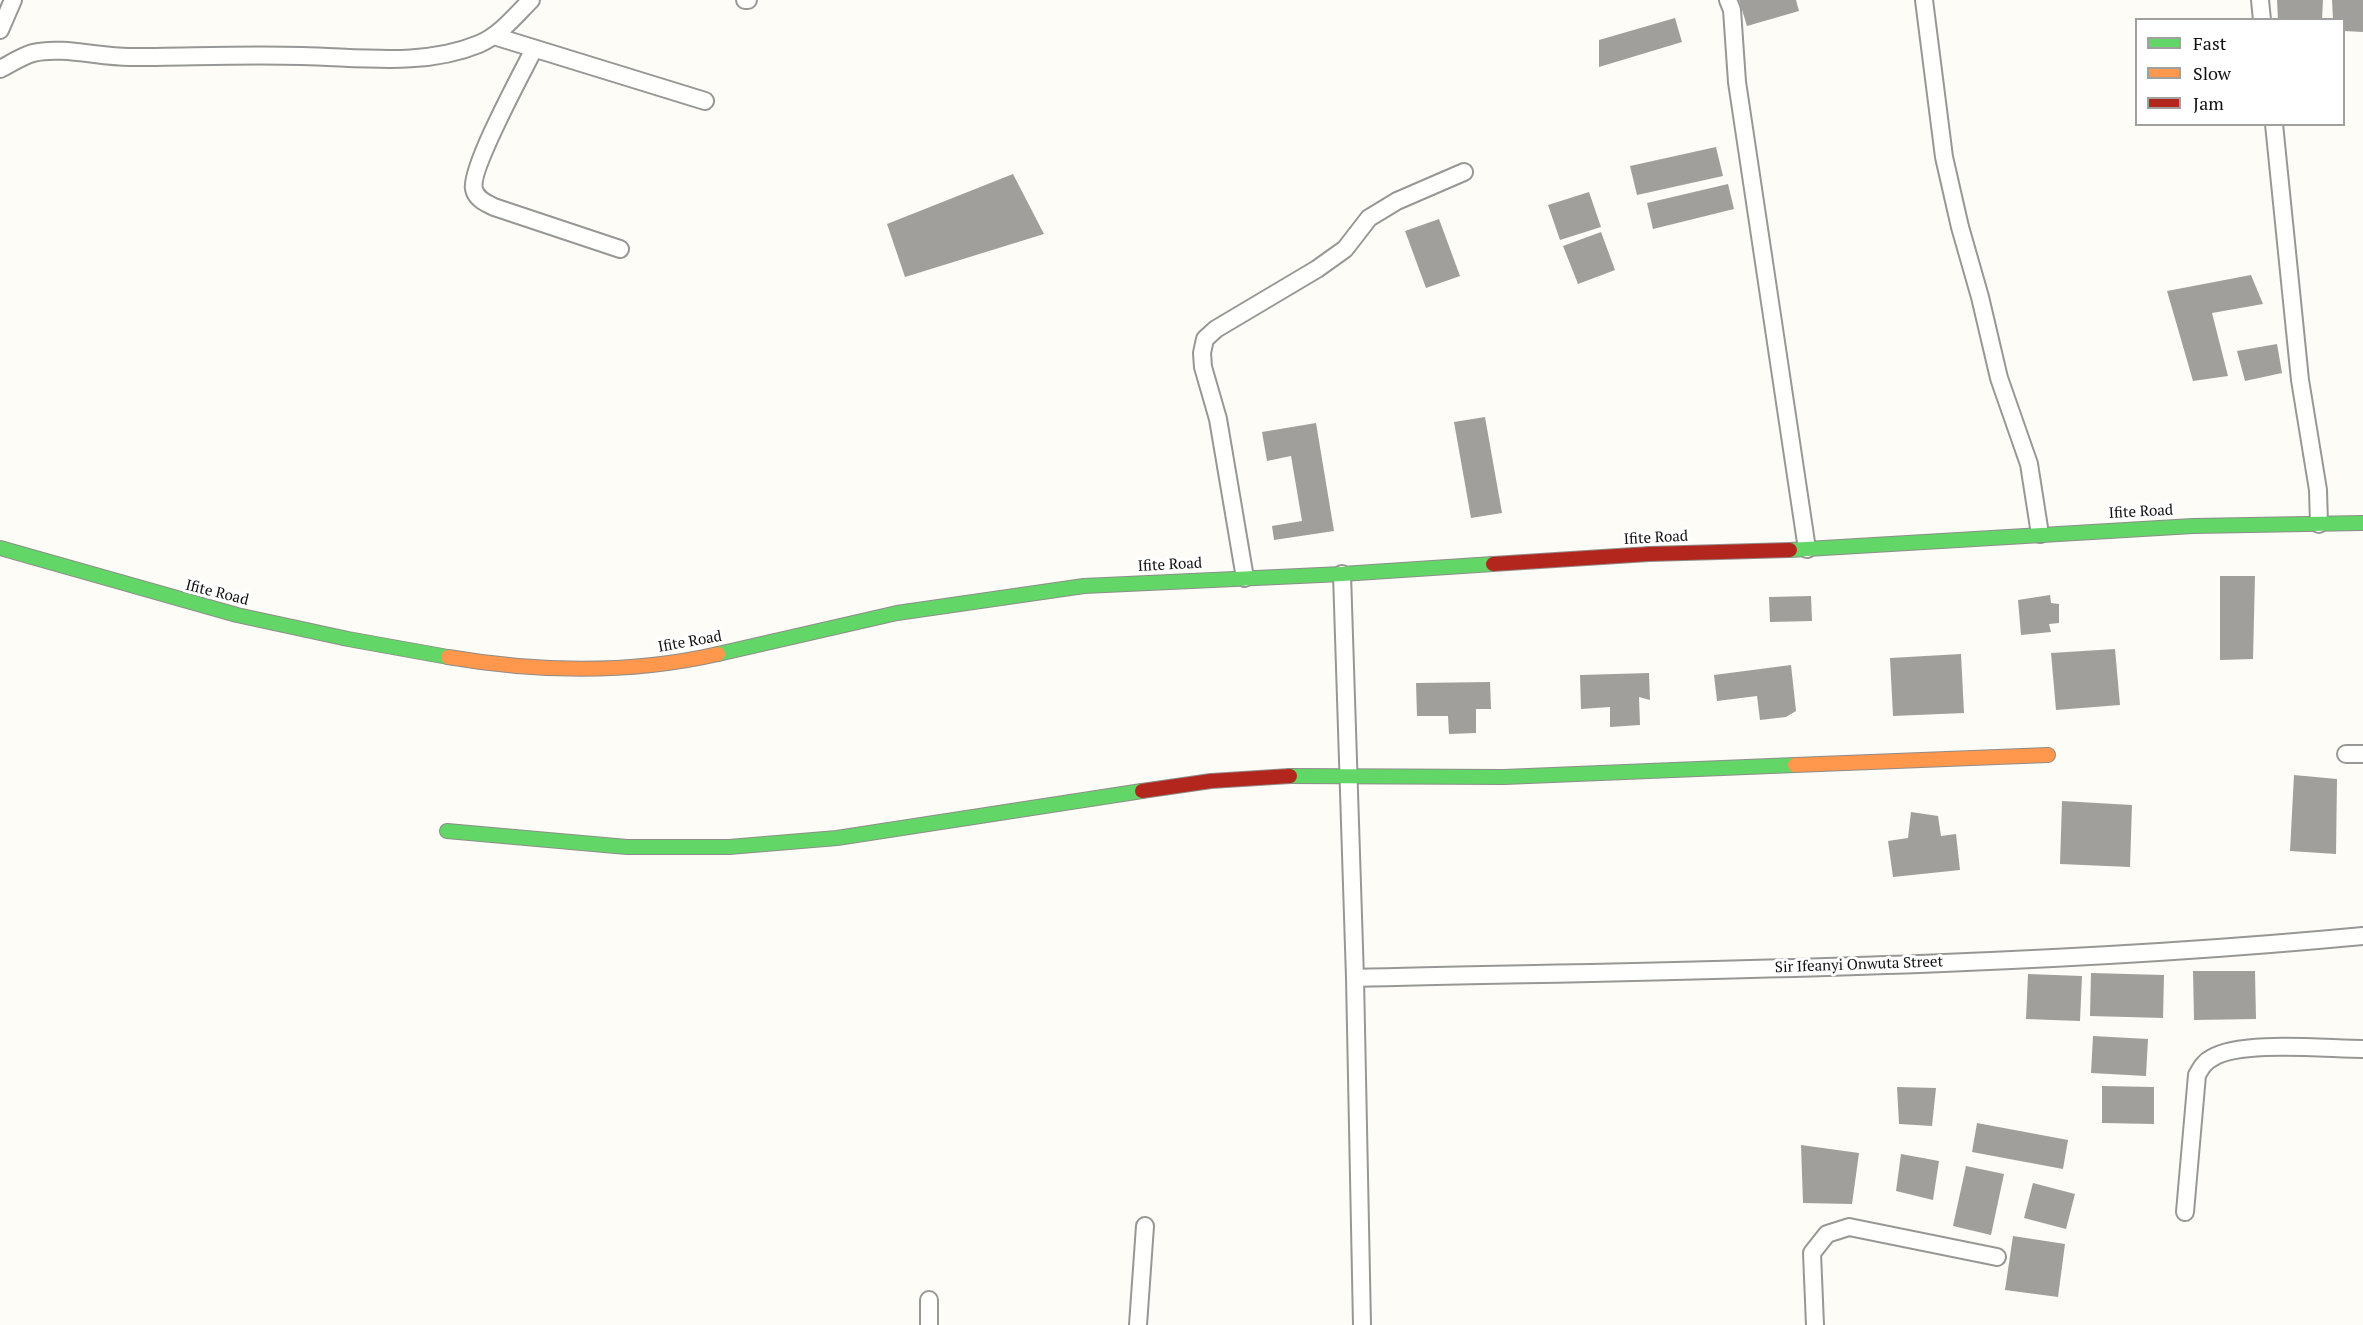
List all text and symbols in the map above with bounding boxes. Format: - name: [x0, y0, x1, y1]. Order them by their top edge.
- legend: [2135, 18, 2345, 126]
- text: Fast: [2193, 31, 2226, 55]
- text: Slow: [2193, 61, 2231, 85]
- text: Jam: [2193, 91, 2224, 115]
- street label: Ifite Road: [2108, 501, 2174, 523]
- street label: Ifite Road: [1623, 527, 1689, 549]
- street label: Ifite Road: [1137, 554, 1203, 576]
- street label: Ifite Road: [184, 576, 250, 610]
- street label: Ifite Road: [657, 628, 723, 656]
- street label: Sir Ifeanyi Onwuta Street: [1775, 953, 1943, 977]

